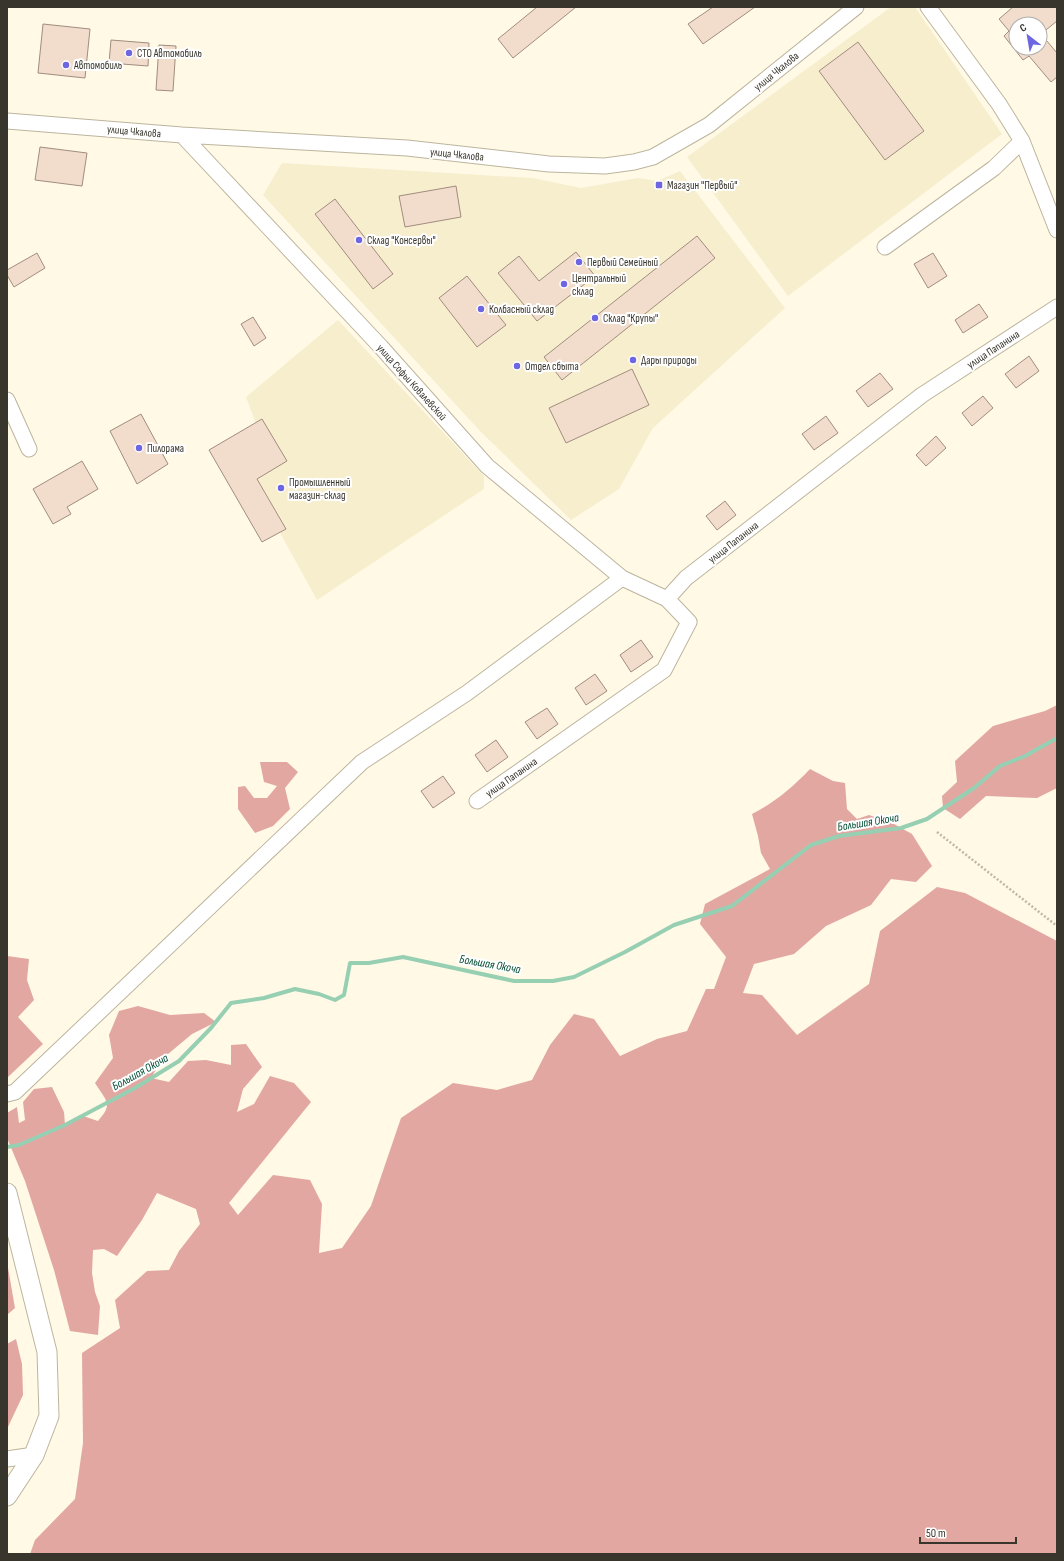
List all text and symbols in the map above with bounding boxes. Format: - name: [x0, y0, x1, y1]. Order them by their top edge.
- north arrow: [1008, 16, 1048, 56]
- text: С: [1017, 21, 1029, 35]
- place label: СТО Автомобиль: [137, 47, 202, 60]
- marker: СТО Автомобиль: [124, 48, 134, 58]
- street label: улица Чкалова: [751, 49, 801, 93]
- place label: Автомобиль: [73, 59, 122, 72]
- marker: Автомобиль: [61, 60, 71, 70]
- street label: улица Чкалова: [106, 123, 161, 140]
- street label: улица Чкалова: [429, 145, 485, 164]
- place label: Магазин "Первый": [667, 179, 737, 192]
- marker: Магазин "Первый": [654, 180, 664, 190]
- place label: Склад "Консервы": [367, 234, 436, 247]
- marker: Склад "Консервы": [354, 235, 364, 245]
- place label: Первый Семейный: [587, 256, 659, 269]
- marker: Первый Семейный: [574, 257, 584, 267]
- place label: Центральный склад: [572, 272, 626, 298]
- marker: Центральный склад: [559, 279, 569, 289]
- place label: Колбасный склад: [489, 303, 554, 316]
- marker: Колбасный склад: [476, 304, 486, 314]
- place label: Склад "Крупы": [603, 312, 658, 325]
- marker: Склад "Крупы": [590, 313, 600, 323]
- street label: улица Папанина: [965, 328, 1022, 371]
- street label: улица Софьи Ковалевской: [374, 341, 450, 423]
- place label: Дары природы: [641, 354, 697, 367]
- marker: Дары природы: [628, 355, 638, 365]
- place label: Отдел сбыта: [525, 360, 579, 373]
- marker: Отдел сбыта: [512, 361, 522, 371]
- place label: Пилорама: [147, 442, 184, 455]
- marker: Пилорама: [134, 443, 144, 453]
- place label: Промышленный магазин-склад: [289, 476, 351, 502]
- marker: Промышленный магазин-склад: [276, 483, 286, 493]
- street label: улица Папанина: [706, 519, 761, 566]
- street label: улица Папанина: [483, 755, 540, 800]
- water label: Большая Окоча: [836, 810, 900, 835]
- water label: Большая Окоча: [458, 952, 522, 977]
- water label: Большая Окоча: [109, 1051, 171, 1094]
- scale bar: [920, 1519, 1016, 1545]
- text: 50 m: [926, 1526, 946, 1541]

